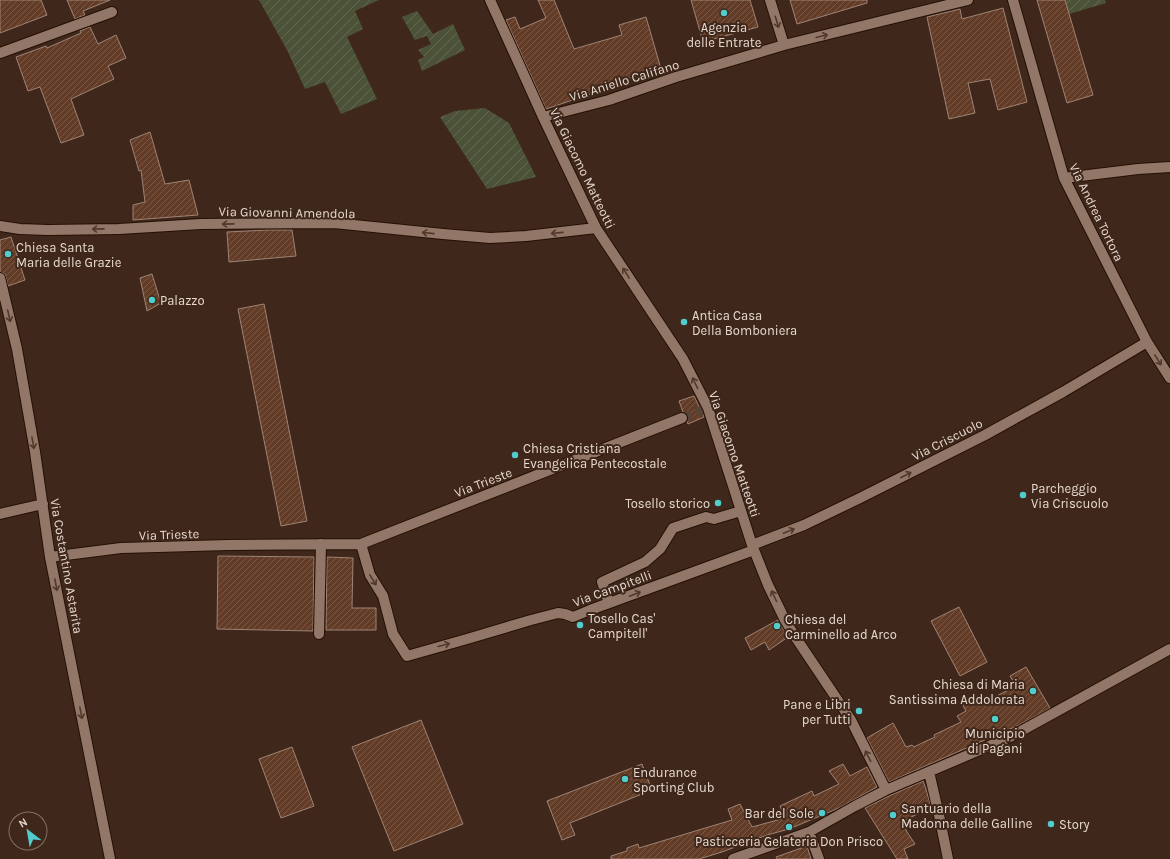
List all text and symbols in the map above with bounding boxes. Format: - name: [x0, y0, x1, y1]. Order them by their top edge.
- marker: Agenzia delle Entrate: [719, 8, 729, 18]
- one-way arrow: [774, 16, 781, 29]
- place label: Agenzia delle Entrate: [687, 20, 762, 50]
- one-way arrow: [815, 31, 828, 39]
- street label: Via Aniello Califano: [567, 57, 681, 104]
- street label: Via Giacomo Matteotti: [547, 105, 618, 231]
- street label: Via Andrea Tortora: [1066, 161, 1127, 264]
- street label: Via Giovanni Amendola: [218, 204, 356, 221]
- one-way arrow: [222, 220, 235, 228]
- one-way arrow: [92, 225, 105, 233]
- one-way arrow: [422, 229, 435, 237]
- one-way arrow: [551, 229, 564, 237]
- place label: Chiesa Santa Maria delle Grazie: [16, 240, 122, 270]
- marker: Chiesa Santa Maria delle Grazie: [3, 249, 13, 259]
- one-way arrow: [621, 267, 629, 279]
- place label: Palazzo: [160, 293, 205, 308]
- marker: Palazzo: [147, 295, 157, 305]
- place label: Antica Casa Della Bomboniera: [692, 308, 797, 338]
- one-way arrow: [5, 309, 13, 322]
- marker: Antica Casa Della Bomboniera: [679, 317, 689, 327]
- one-way arrow: [1155, 354, 1163, 366]
- one-way arrow: [691, 377, 698, 389]
- street label: Via Giacomo Matteotti: [706, 389, 763, 519]
- street label: Via Criscuolo: [909, 415, 985, 464]
- one-way arrow: [29, 436, 37, 449]
- place label: Chiesa Cristiana Evangelica Pentecostale: [523, 441, 667, 471]
- marker: Chiesa Cristiana Evangelica Pentecostale: [510, 450, 520, 460]
- street label: Via Trieste: [452, 464, 514, 500]
- one-way arrow: [900, 471, 912, 478]
- place label: Parcheggio Via Criscuolo: [1031, 481, 1108, 511]
- marker: Parcheggio Via Criscuolo: [1018, 490, 1028, 500]
- place label: Tosello storico: [625, 496, 710, 511]
- street label: Via Costantino Astarita: [47, 497, 86, 635]
- marker: Tosello storico: [713, 498, 723, 508]
- street label: Via Trieste: [138, 526, 200, 543]
- one-way arrow: [782, 527, 794, 535]
- street label: Via Campitelli: [571, 567, 654, 610]
- one-way arrow: [369, 575, 377, 586]
- one-way arrow: [52, 579, 60, 592]
- one-way arrow: [628, 589, 640, 597]
- one-way arrow: [770, 590, 777, 602]
- place label: Tosello Cas' Campitell': [588, 611, 656, 641]
- place label: Chiesa del Carminello ad Arco: [785, 612, 897, 642]
- marker: Tosello Cas' Campitell': [575, 620, 585, 630]
- marker: Chiesa del Carminello ad Arco: [772, 621, 782, 631]
- one-way arrow: [437, 641, 450, 649]
- place label: Chiesa di Maria Santissima Addolorata: [889, 677, 1025, 707]
- marker: Chiesa di Maria Santissima Addolorata: [1028, 686, 1038, 696]
- place label: Pane e Libri per Tutti: [783, 697, 851, 727]
- one-way arrow: [77, 706, 85, 719]
- marker: Pane e Libri per Tutti: [854, 706, 864, 716]
- marker: Municipio di Pagani: [990, 714, 1000, 724]
- place label: Municipio di Pagani: [965, 726, 1025, 756]
- one-way arrow: [864, 750, 872, 762]
- place label: Endurance Sporting Club: [633, 765, 714, 795]
- marker: Endurance Sporting Club: [620, 774, 630, 784]
- place label: Santuario della Madonna delle Galline: [901, 801, 1033, 831]
- place label: Bar del Sole: [745, 806, 814, 821]
- marker: Bar del Sole: [817, 808, 827, 818]
- marker: Santuario della Madonna delle Galline: [888, 810, 898, 820]
- north arrow: [8, 811, 48, 851]
- text: N: [16, 815, 30, 830]
- place label: Story: [1059, 817, 1090, 832]
- marker: Story: [1046, 819, 1056, 829]
- marker: Pasticceria Gelateria Don Prisco: [784, 822, 794, 832]
- place label: Pasticceria Gelateria Don Prisco: [695, 834, 883, 849]

